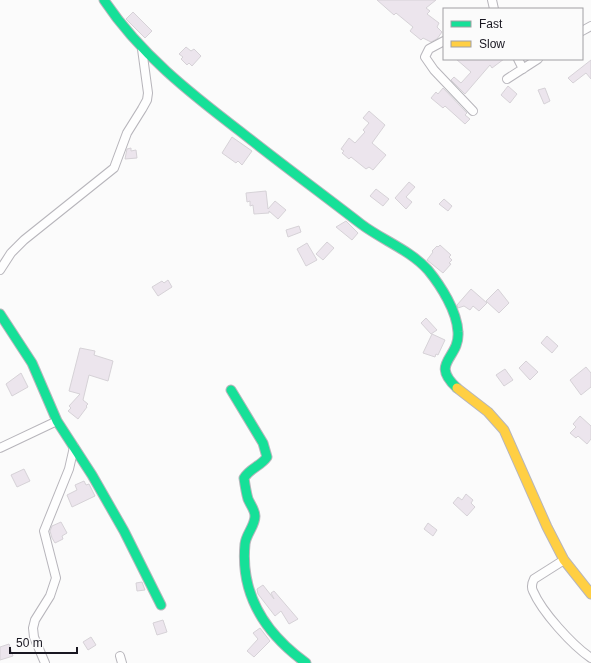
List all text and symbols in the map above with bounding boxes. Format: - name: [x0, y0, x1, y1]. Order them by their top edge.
- legend: [443, 8, 583, 60]
- text: Fast: [479, 17, 503, 31]
- text: Slow: [479, 37, 505, 51]
- scale bar: [10, 629, 77, 655]
- text: 50 m: [16, 636, 43, 650]

